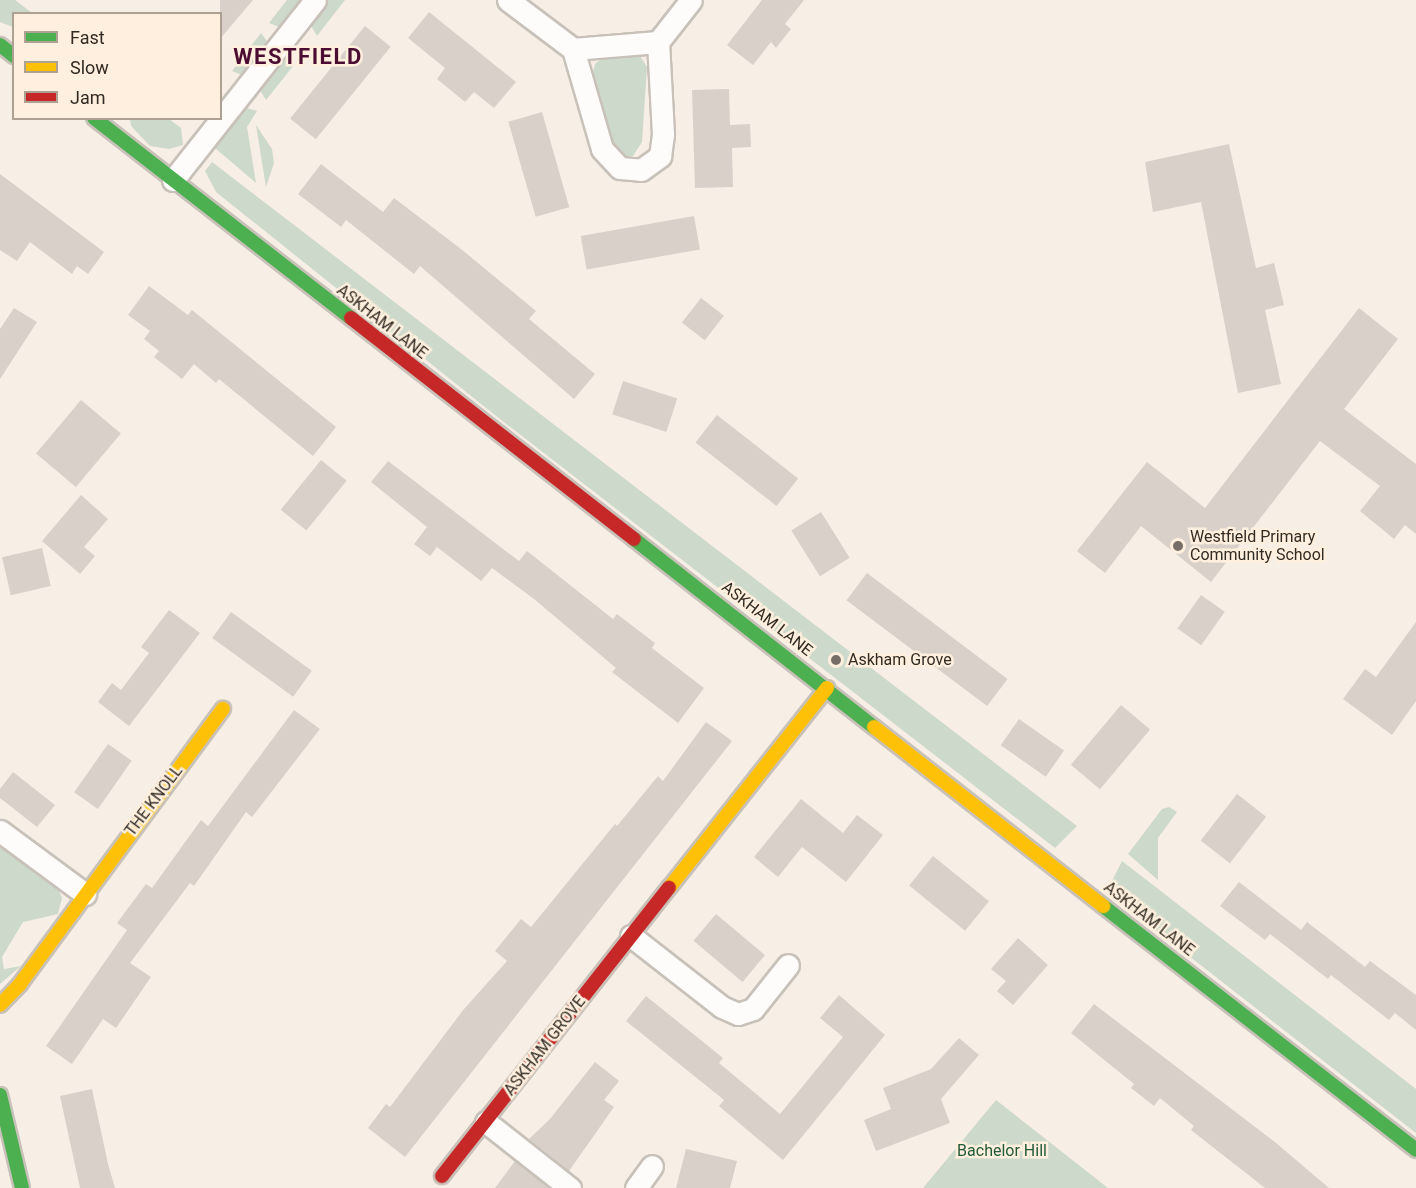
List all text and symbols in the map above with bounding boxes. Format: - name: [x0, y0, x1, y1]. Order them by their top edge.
- legend: [12, 12, 222, 120]
- text: Fast: [70, 27, 105, 48]
- district label: WESTFIELD: [233, 44, 363, 70]
- text: Slow: [70, 57, 109, 78]
- text: Jam: [70, 87, 106, 108]
- street label: ASKHAM LANE: [333, 281, 431, 363]
- place label: Westfield Primary Community School: [1190, 527, 1325, 565]
- marker: Westfield Primary Community School: [1171, 539, 1185, 553]
- street label: ASKHAM LANE: [718, 578, 816, 660]
- place label: Askham Grove: [848, 650, 952, 670]
- marker: Askham Grove: [829, 653, 843, 667]
- street label: THE KNOLL: [121, 762, 187, 840]
- street label: ASKHAM LANE: [1100, 878, 1198, 960]
- street label: ASKHAM GROVE: [500, 993, 590, 1099]
- park label: Bachelor Hill: [957, 1141, 1047, 1161]

